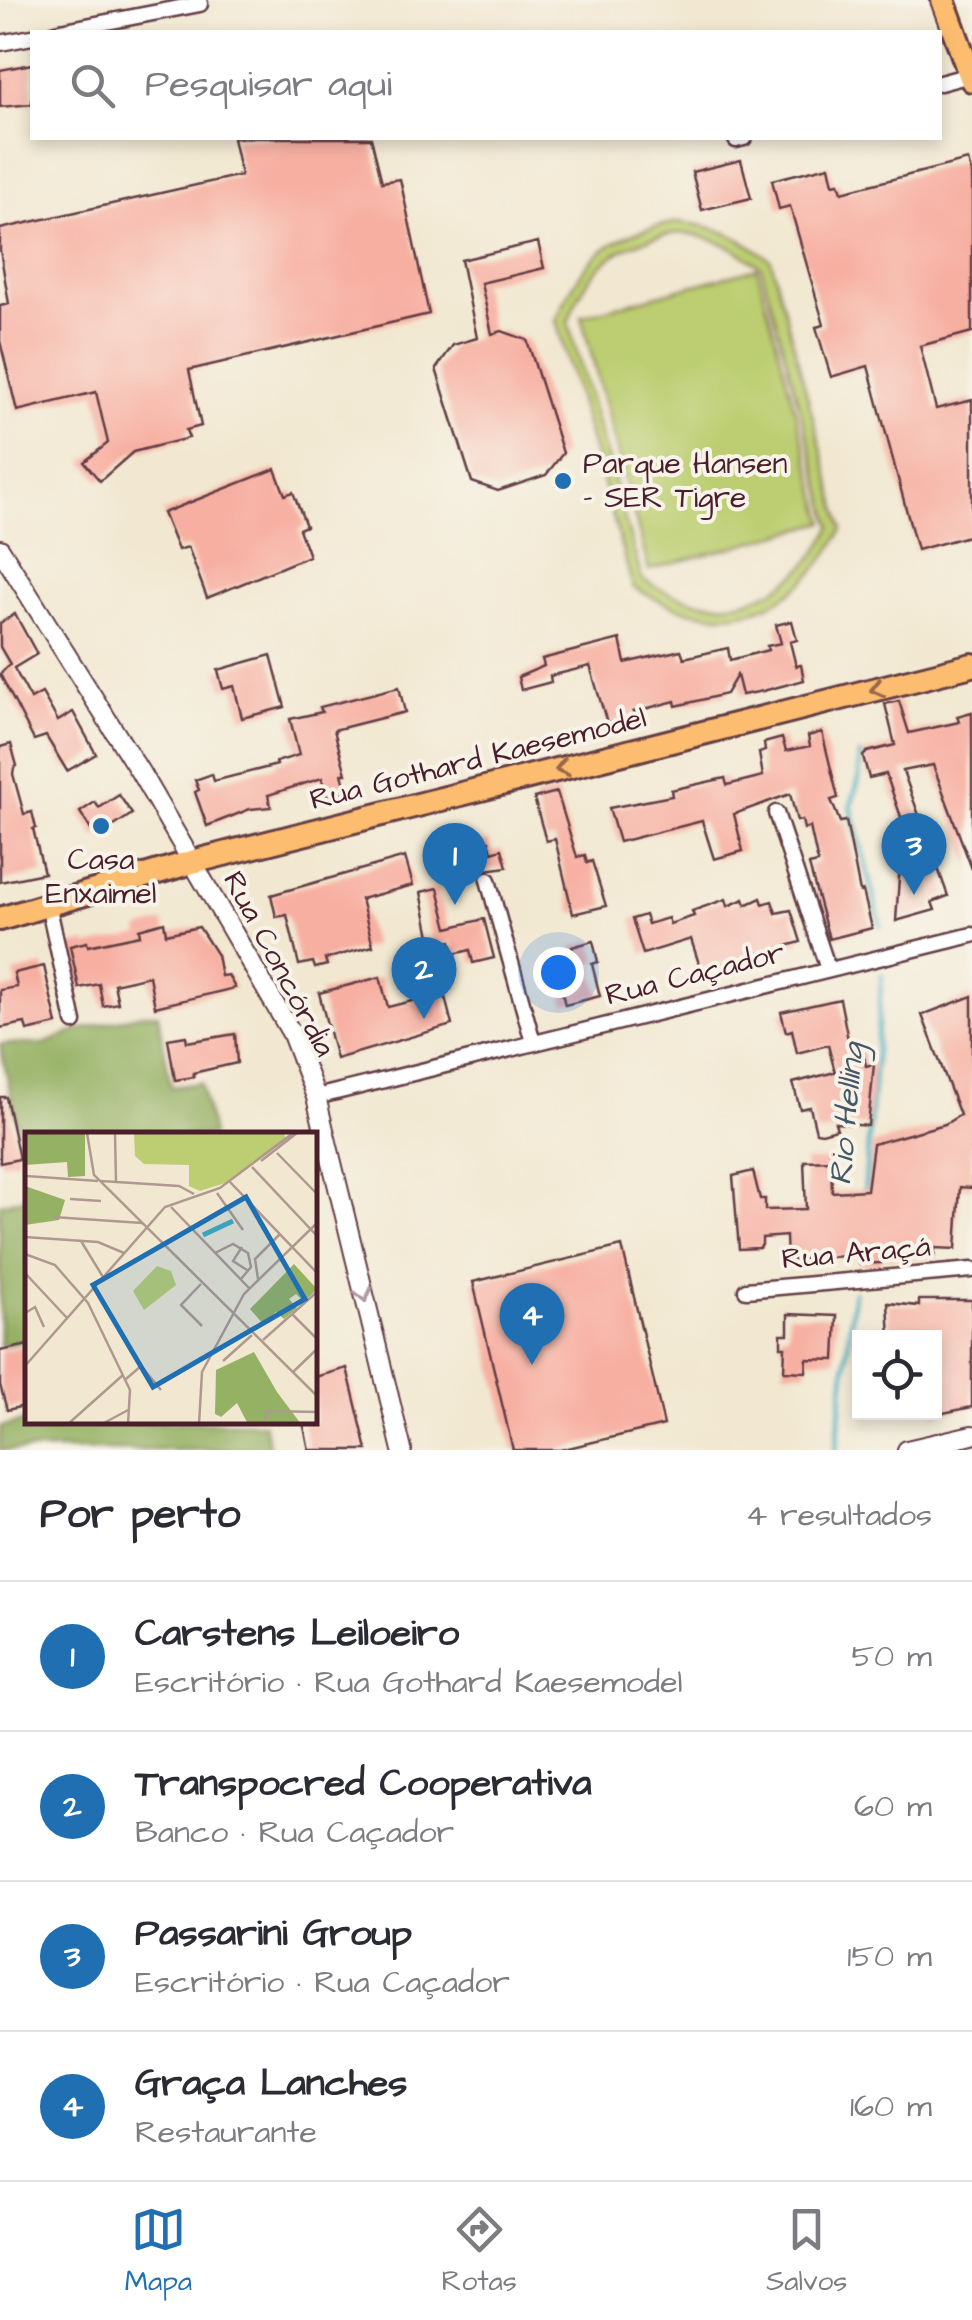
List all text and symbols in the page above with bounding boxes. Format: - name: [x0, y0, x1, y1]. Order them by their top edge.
- search box: [30, 30, 942, 140]
- icon: search: [65, 58, 120, 113]
- text: Pesquisar aqui: [145, 59, 392, 111]
- place label: Parque Hansen - SER Tigre: [583, 443, 788, 520]
- marker: Parque Hansen - SER Tigre: [552, 470, 574, 492]
- one-way arrow: [869, 677, 887, 698]
- street label: Rua Gothard Kaesemodel: [305, 697, 651, 821]
- one-way arrow: [554, 757, 571, 778]
- pin: 3: [882, 812, 946, 895]
- marker: Casa Enxaimel: [90, 815, 112, 837]
- pin: 1: [422, 822, 488, 905]
- place label: Casa Enxaimel: [46, 839, 156, 915]
- street label: Rua Concórdia: [212, 864, 346, 1064]
- street label: Rua Caçador: [601, 931, 789, 1017]
- pin: 2: [392, 936, 456, 1019]
- your location: [533, 947, 584, 998]
- water label: Rio Helling: [818, 1039, 877, 1187]
- inset map: [25, 1132, 318, 1425]
- street label: Rua Araçá: [780, 1226, 932, 1280]
- pin: 4: [500, 1282, 564, 1365]
- one-way arrow: [352, 1286, 373, 1303]
- map controls: [852, 1330, 942, 1420]
- button: locate: [852, 1330, 942, 1420]
- text: Por perto: [40, 1486, 240, 1544]
- text: 4 resultados: [745, 1493, 932, 1538]
- text: Carstens Leiloeiro: [135, 1608, 459, 1660]
- text: 1: [70, 1634, 75, 1679]
- text: 50 m: [851, 1634, 932, 1679]
- text: Escritório · Rua Gothard Kaesemodel: [135, 1660, 683, 1705]
- text: Transpocred Cooperativa: [135, 1758, 592, 1810]
- text: 2: [63, 1784, 82, 1829]
- text: 60 m: [854, 1784, 932, 1829]
- text: Banco · Rua Caçador: [135, 1810, 454, 1855]
- text: Passarini Group: [135, 1908, 412, 1960]
- text: 3: [64, 1934, 81, 1979]
- text: 150 m: [847, 1934, 932, 1979]
- text: Escritório · Rua Caçador: [135, 1960, 510, 2005]
- text: Graça Lanches: [135, 2058, 407, 2110]
- text: 4: [62, 2084, 83, 2129]
- text: 160 m: [850, 2084, 932, 2129]
- text: Restaurante: [135, 2110, 317, 2155]
- tab: Mapa: [125, 2202, 192, 2301]
- tab: Rotas: [441, 2202, 517, 2301]
- tab: Salvos: [766, 2202, 847, 2301]

